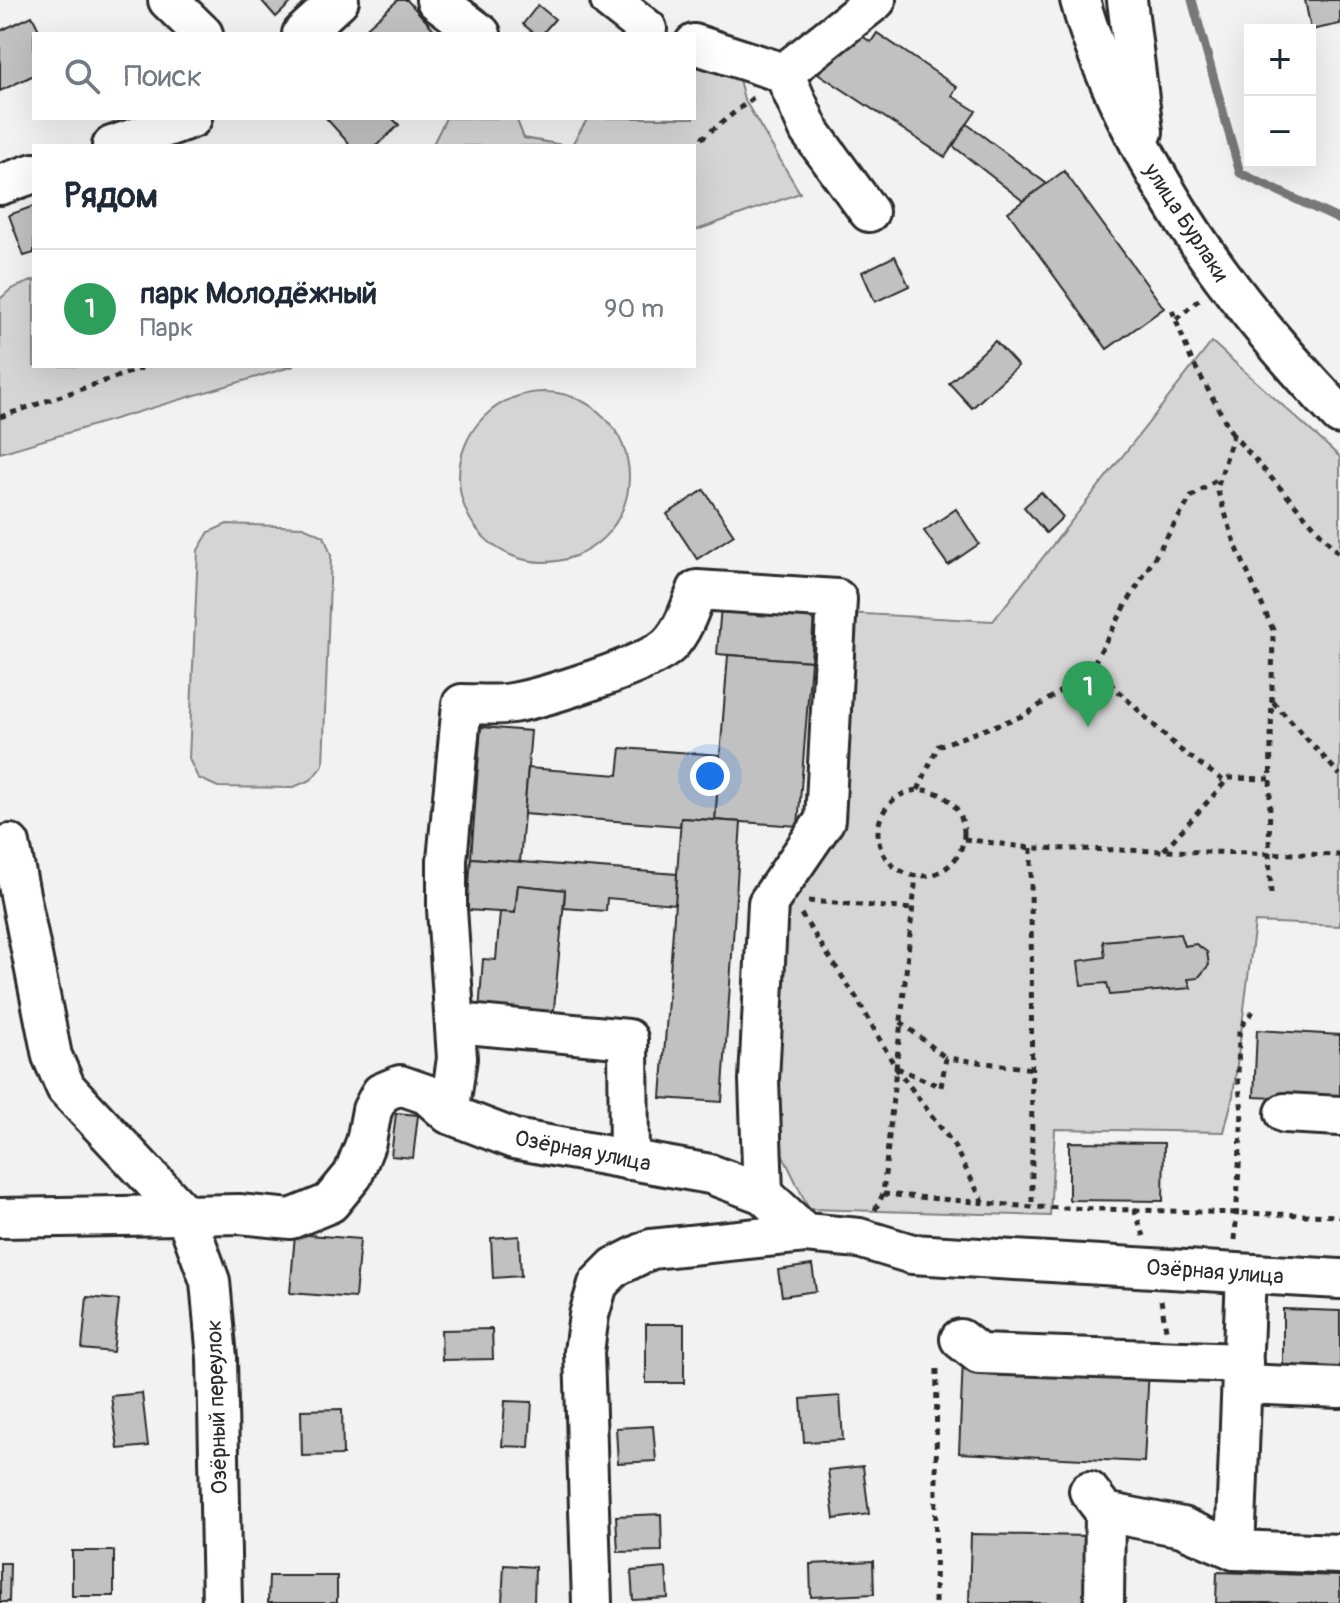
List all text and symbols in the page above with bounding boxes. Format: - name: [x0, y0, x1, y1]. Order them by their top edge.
- map controls: [1244, 24, 1316, 168]
- button: +: [1244, 24, 1316, 96]
- search box: [32, 32, 696, 120]
- icon: search: [60, 54, 104, 98]
- text: Поиск: [124, 58, 202, 95]
- button: −: [1244, 96, 1316, 168]
- street label: улица Бурлаки: [1137, 157, 1235, 287]
- text: Рядом: [64, 175, 158, 218]
- text: парк Молодёжный: [140, 275, 377, 312]
- text: 1: [85, 293, 95, 325]
- text: 90 m: [604, 293, 664, 325]
- text: Парк: [140, 312, 193, 344]
- pin: 1: [1062, 661, 1114, 727]
- your location: [690, 756, 730, 796]
- street label: Озёрная улица: [512, 1124, 653, 1178]
- street label: Озёрная улица: [1145, 1253, 1285, 1291]
- street label: Озёрный переулок: [200, 1319, 234, 1495]

